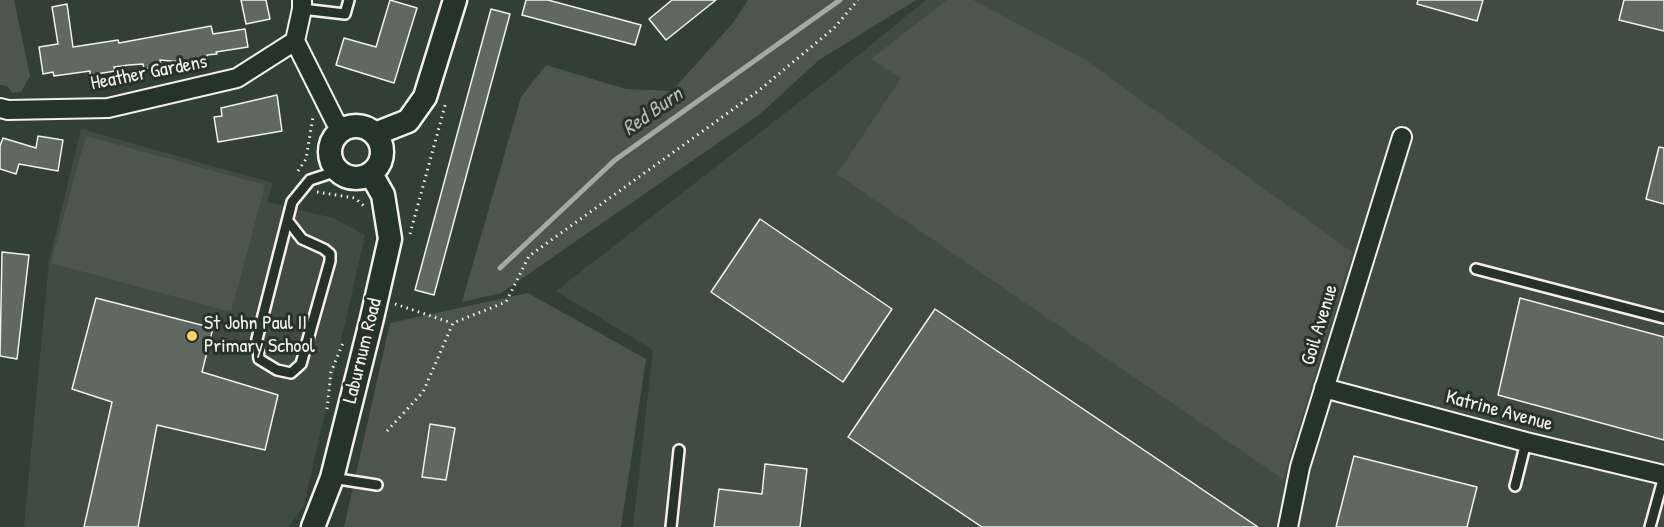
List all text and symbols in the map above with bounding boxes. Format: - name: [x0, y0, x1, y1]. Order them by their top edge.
- street label: Heather Gardens: [89, 50, 209, 96]
- water label: Red Burn: [618, 82, 688, 142]
- street label: Goil Avenue: [1296, 282, 1344, 368]
- street label: Laburnum Road: [338, 296, 388, 406]
- place label: St John Paul II Primary School: [204, 312, 315, 359]
- marker: St John Paul II Primary School: [185, 329, 199, 343]
- street label: Katrine Avenue: [1443, 385, 1555, 437]

